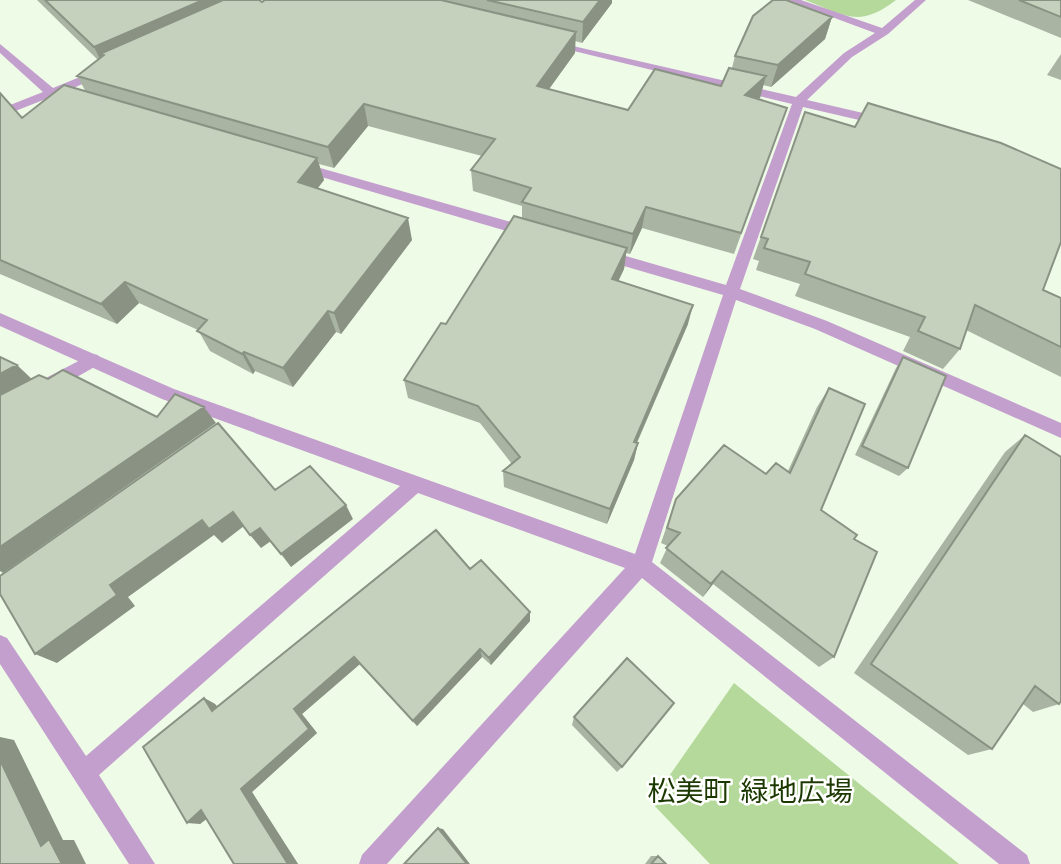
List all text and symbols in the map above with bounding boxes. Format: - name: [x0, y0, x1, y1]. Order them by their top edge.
- park label: 松美町 緑地広場: [647, 775, 853, 808]

